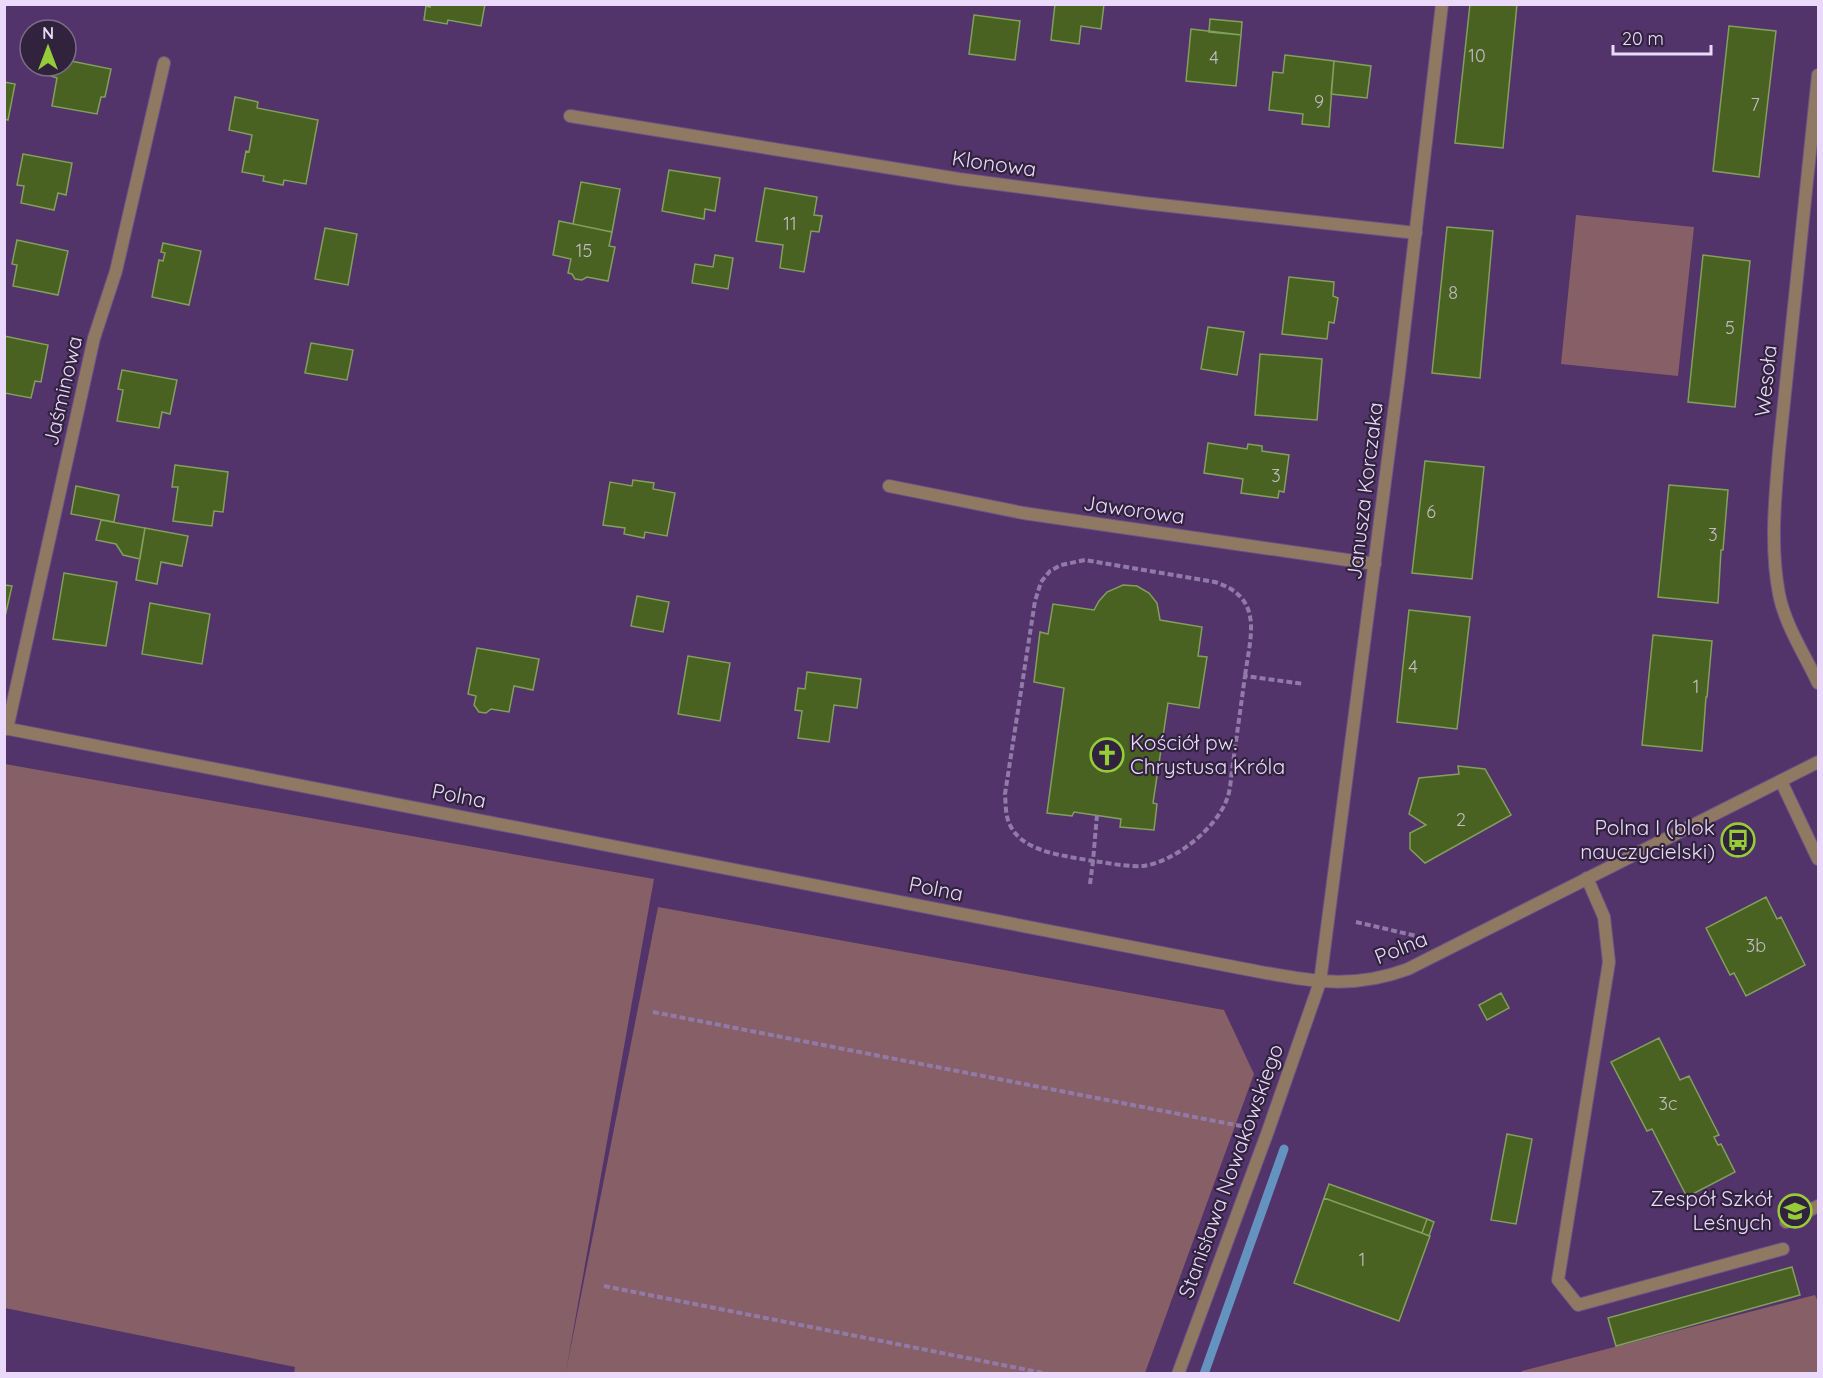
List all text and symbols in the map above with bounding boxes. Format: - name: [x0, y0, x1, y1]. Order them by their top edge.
- north arrow: [18, 18, 78, 78]
- scale bar: [1613, 18, 1710, 56]
- text: N: [42, 23, 54, 43]
- text: 20 m: [1622, 27, 1664, 50]
- house number: 10: [1468, 44, 1486, 67]
- house number: 4: [1209, 46, 1219, 69]
- house number: 9: [1314, 90, 1324, 113]
- house number: 7: [1750, 93, 1760, 116]
- street label: Klonowa: [950, 144, 1038, 182]
- house number: 11: [783, 212, 797, 235]
- house number: 15: [576, 239, 592, 262]
- house number: 8: [1448, 281, 1458, 304]
- house number: 5: [1725, 316, 1735, 339]
- street label: Jaśminowa: [37, 333, 87, 448]
- street label: Wesoła: [1748, 344, 1782, 418]
- street label: Janusza Korczaka: [1340, 401, 1388, 581]
- house number: 3: [1271, 464, 1281, 487]
- street label: Jaworowa: [1082, 489, 1186, 529]
- house number: 6: [1426, 500, 1436, 523]
- house number: 3: [1708, 523, 1718, 546]
- house number: 4: [1408, 655, 1418, 678]
- house number: 1: [1693, 675, 1699, 698]
- place label: Kościół pw. Chrystusa Króla: [1130, 729, 1285, 779]
- church icon: Kościół pw. Chrystusa Króla: [1089, 737, 1125, 773]
- street label: Polna: [430, 777, 489, 813]
- house number: 2: [1456, 808, 1466, 831]
- place label: Polna I (blok nauczycielski): [1580, 814, 1715, 864]
- bus stop icon: Polna I (blok nauczycielski): [1720, 822, 1756, 858]
- street label: Polna: [907, 870, 966, 906]
- street label: Polna: [1370, 925, 1431, 969]
- house number: 3b: [1746, 934, 1766, 957]
- street label: Stanisława Nowakowskiego: [1172, 1040, 1288, 1301]
- house number: 3c: [1659, 1092, 1677, 1115]
- place label: Zespół Szkół Leśnych: [1650, 1185, 1773, 1235]
- school or university icon: Zespół Szkół Leśnych: [1777, 1193, 1813, 1229]
- house number: 1: [1359, 1248, 1365, 1271]

